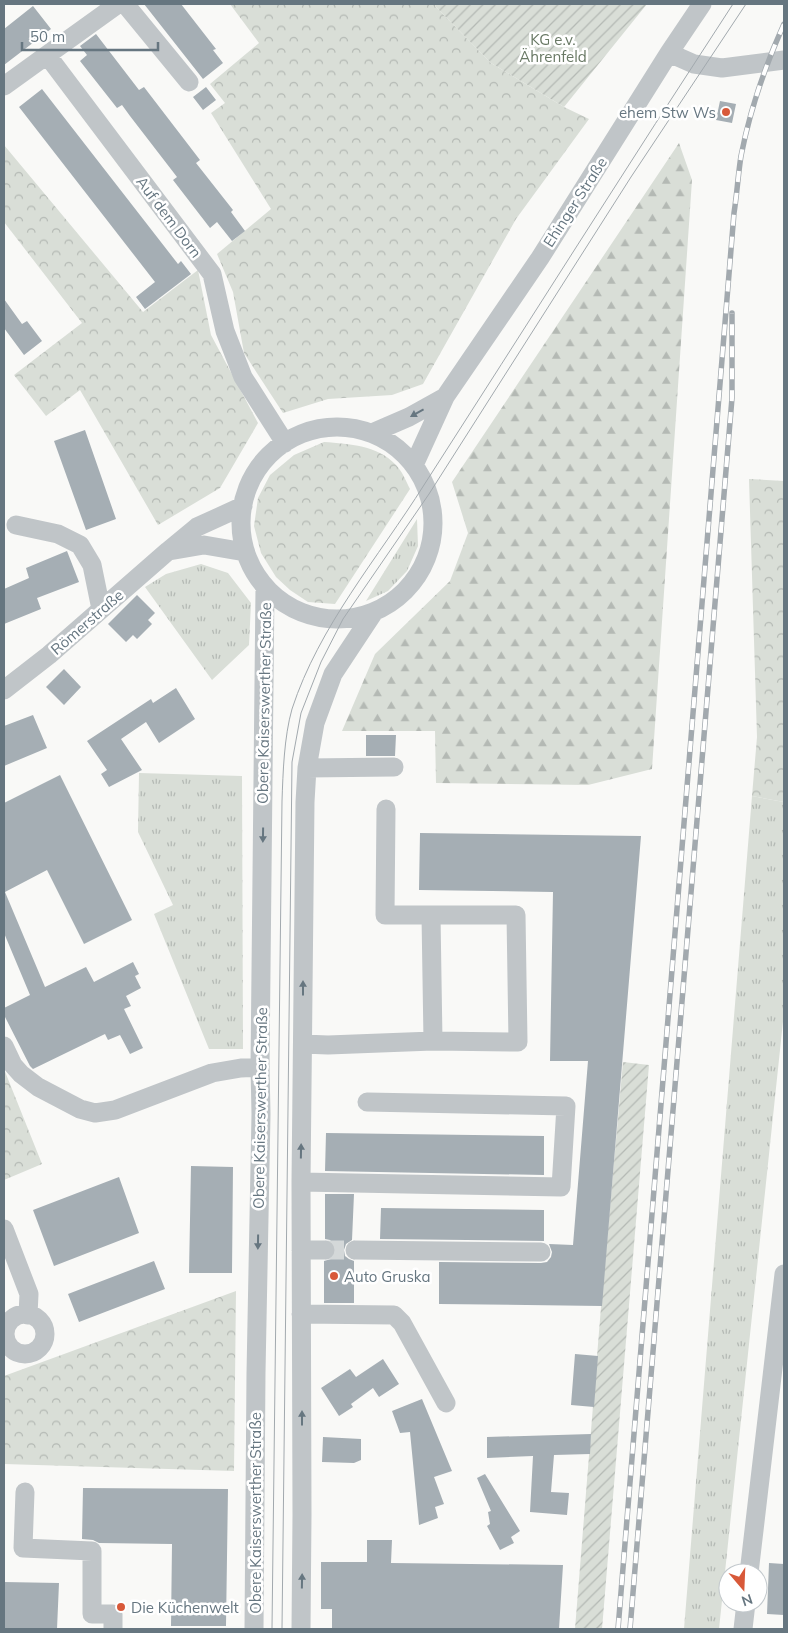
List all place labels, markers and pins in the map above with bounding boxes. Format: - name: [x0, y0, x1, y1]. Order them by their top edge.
- place label: ehem Stw Ws: [619, 103, 716, 122]
- marker: ehem Stw Ws: [720, 106, 732, 118]
- place label: Auto Gruska: [344, 1267, 431, 1286]
- marker: Auto Gruska: [328, 1270, 340, 1282]
- place label: Die Küchenwelt: [131, 1598, 239, 1617]
- marker: Die Küchenwelt: [115, 1601, 127, 1613]

